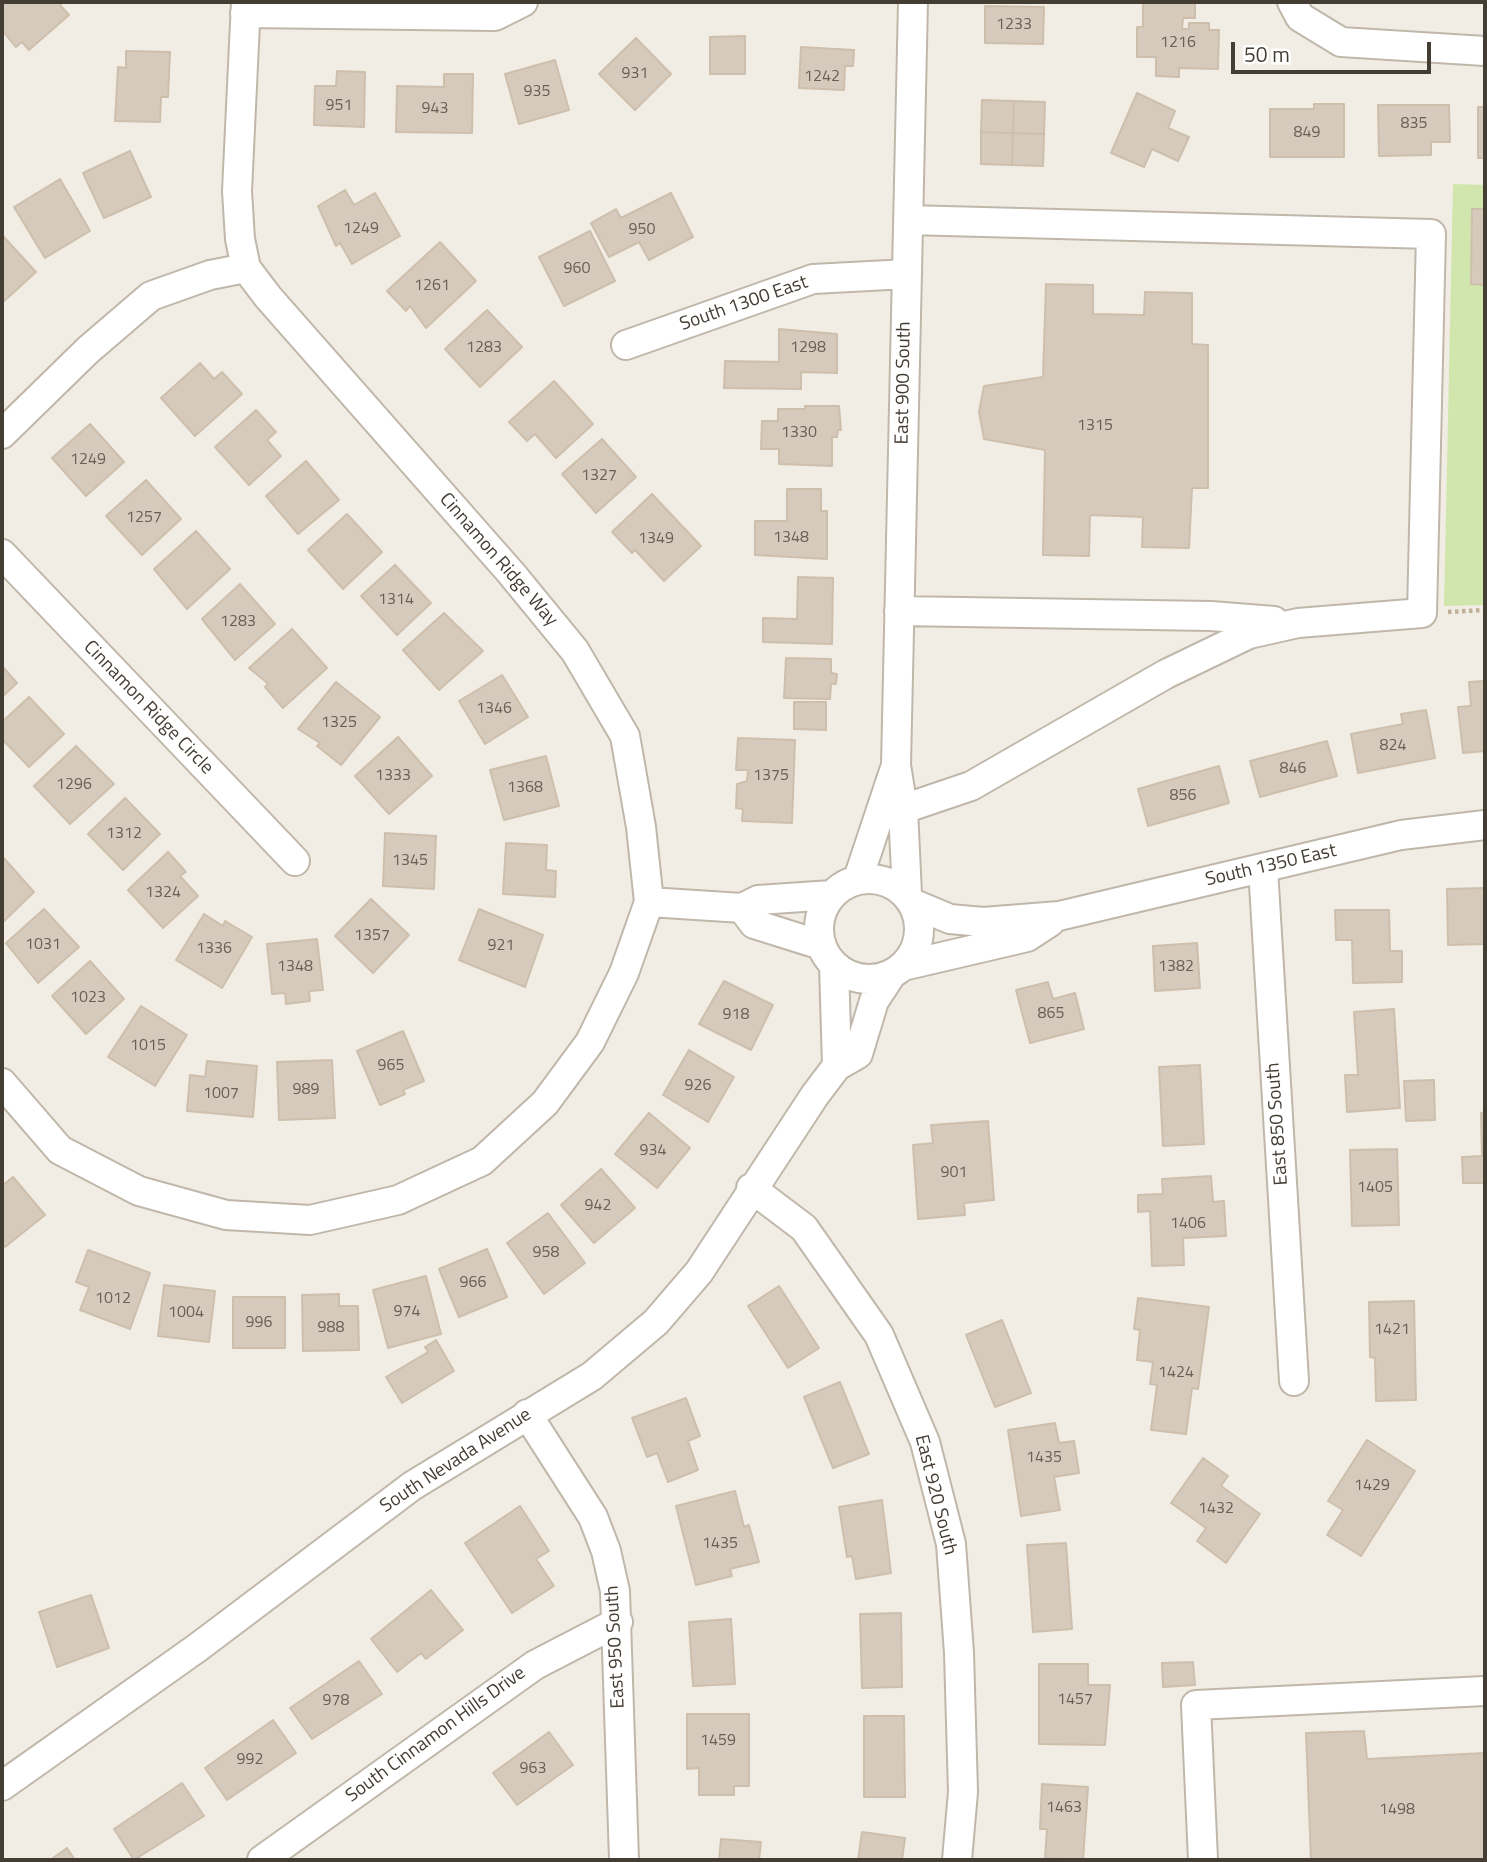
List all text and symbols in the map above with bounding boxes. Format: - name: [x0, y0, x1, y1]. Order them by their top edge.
- house number: 1233: [996, 15, 1032, 35]
- scale bar: [1235, 28, 1434, 72]
- house number: 1216: [1160, 33, 1196, 53]
- text: 50 m: [1244, 38, 1290, 70]
- house number: 931: [622, 64, 648, 84]
- house number: 1242: [804, 67, 840, 87]
- house number: 935: [524, 82, 550, 102]
- house number: 951: [326, 96, 352, 116]
- house number: 943: [422, 99, 448, 119]
- house number: 835: [1401, 114, 1427, 134]
- house number: 849: [1294, 123, 1320, 143]
- house number: 1249: [343, 219, 379, 239]
- house number: 950: [629, 220, 655, 240]
- house number: 960: [564, 259, 590, 279]
- street label: South 1300 East: [677, 271, 811, 337]
- house number: 1261: [414, 276, 450, 296]
- street label: East 900 South: [892, 321, 916, 445]
- house number: 1283: [466, 338, 502, 358]
- house number: 1298: [790, 338, 826, 358]
- house number: 1315: [1077, 416, 1113, 436]
- house number: 1330: [781, 423, 817, 443]
- house number: 1249: [70, 450, 106, 470]
- house number: 1327: [581, 466, 617, 486]
- street label: Cinnamon Ridge Way: [434, 489, 562, 631]
- house number: 1257: [126, 508, 162, 528]
- house number: 1348: [773, 528, 809, 548]
- house number: 1349: [638, 529, 674, 549]
- house number: 1314: [378, 590, 414, 610]
- house number: 1283: [220, 612, 256, 632]
- street label: Cinnamon Ridge Circle: [78, 636, 218, 780]
- house number: 1346: [476, 699, 512, 719]
- house number: 1325: [321, 713, 357, 733]
- house number: 824: [1380, 736, 1406, 756]
- house number: 846: [1280, 759, 1306, 779]
- house number: 1333: [375, 766, 411, 786]
- house number: 1375: [753, 766, 789, 786]
- house number: 1296: [56, 775, 92, 795]
- house number: 1368: [507, 778, 543, 798]
- house number: 856: [1170, 786, 1196, 806]
- house number: 1312: [106, 824, 142, 844]
- street label: South 1350 East: [1203, 840, 1339, 892]
- house number: 1345: [392, 851, 428, 871]
- house number: 1324: [145, 883, 181, 903]
- house number: 1357: [354, 926, 390, 946]
- house number: 1031: [25, 935, 61, 955]
- house number: 921: [488, 936, 514, 956]
- house number: 1336: [196, 939, 232, 959]
- house number: 1348: [277, 957, 313, 977]
- house number: 1382: [1158, 957, 1194, 977]
- house number: 1023: [70, 988, 106, 1008]
- house number: 865: [1038, 1004, 1064, 1024]
- house number: 918: [723, 1005, 749, 1025]
- house number: 1015: [130, 1036, 166, 1056]
- house number: 965: [378, 1056, 404, 1076]
- street label: East 850 South: [1262, 1062, 1294, 1186]
- house number: 926: [685, 1076, 711, 1096]
- house number: 989: [293, 1080, 319, 1100]
- house number: 1007: [203, 1084, 239, 1104]
- house number: 934: [640, 1141, 666, 1161]
- house number: 901: [941, 1163, 967, 1183]
- house number: 1405: [1357, 1178, 1393, 1198]
- house number: 942: [585, 1196, 611, 1216]
- house number: 1406: [1170, 1214, 1206, 1234]
- house number: 958: [533, 1243, 559, 1263]
- house number: 966: [460, 1273, 486, 1293]
- house number: 1012: [95, 1289, 131, 1309]
- house number: 974: [394, 1302, 420, 1322]
- house number: 1004: [168, 1303, 204, 1323]
- house number: 996: [246, 1313, 272, 1333]
- house number: 988: [318, 1318, 344, 1338]
- house number: 1421: [1374, 1320, 1410, 1340]
- house number: 1424: [1158, 1363, 1194, 1383]
- street label: South Nevada Avenue: [376, 1404, 536, 1518]
- street label: East 920 South: [909, 1433, 961, 1557]
- house number: 1435: [1026, 1448, 1062, 1468]
- house number: 1429: [1354, 1476, 1390, 1496]
- house number: 1432: [1198, 1499, 1234, 1519]
- house number: 1435: [702, 1534, 738, 1554]
- street label: East 950 South: [601, 1585, 631, 1709]
- street label: South Cinnamon Hills Drive: [342, 1662, 530, 1808]
- house number: 1457: [1057, 1690, 1093, 1710]
- house number: 978: [323, 1691, 349, 1711]
- house number: 1459: [700, 1731, 736, 1751]
- house number: 992: [237, 1750, 263, 1770]
- house number: 963: [520, 1759, 546, 1779]
- house number: 1463: [1046, 1798, 1082, 1818]
- house number: 1498: [1379, 1800, 1415, 1820]

